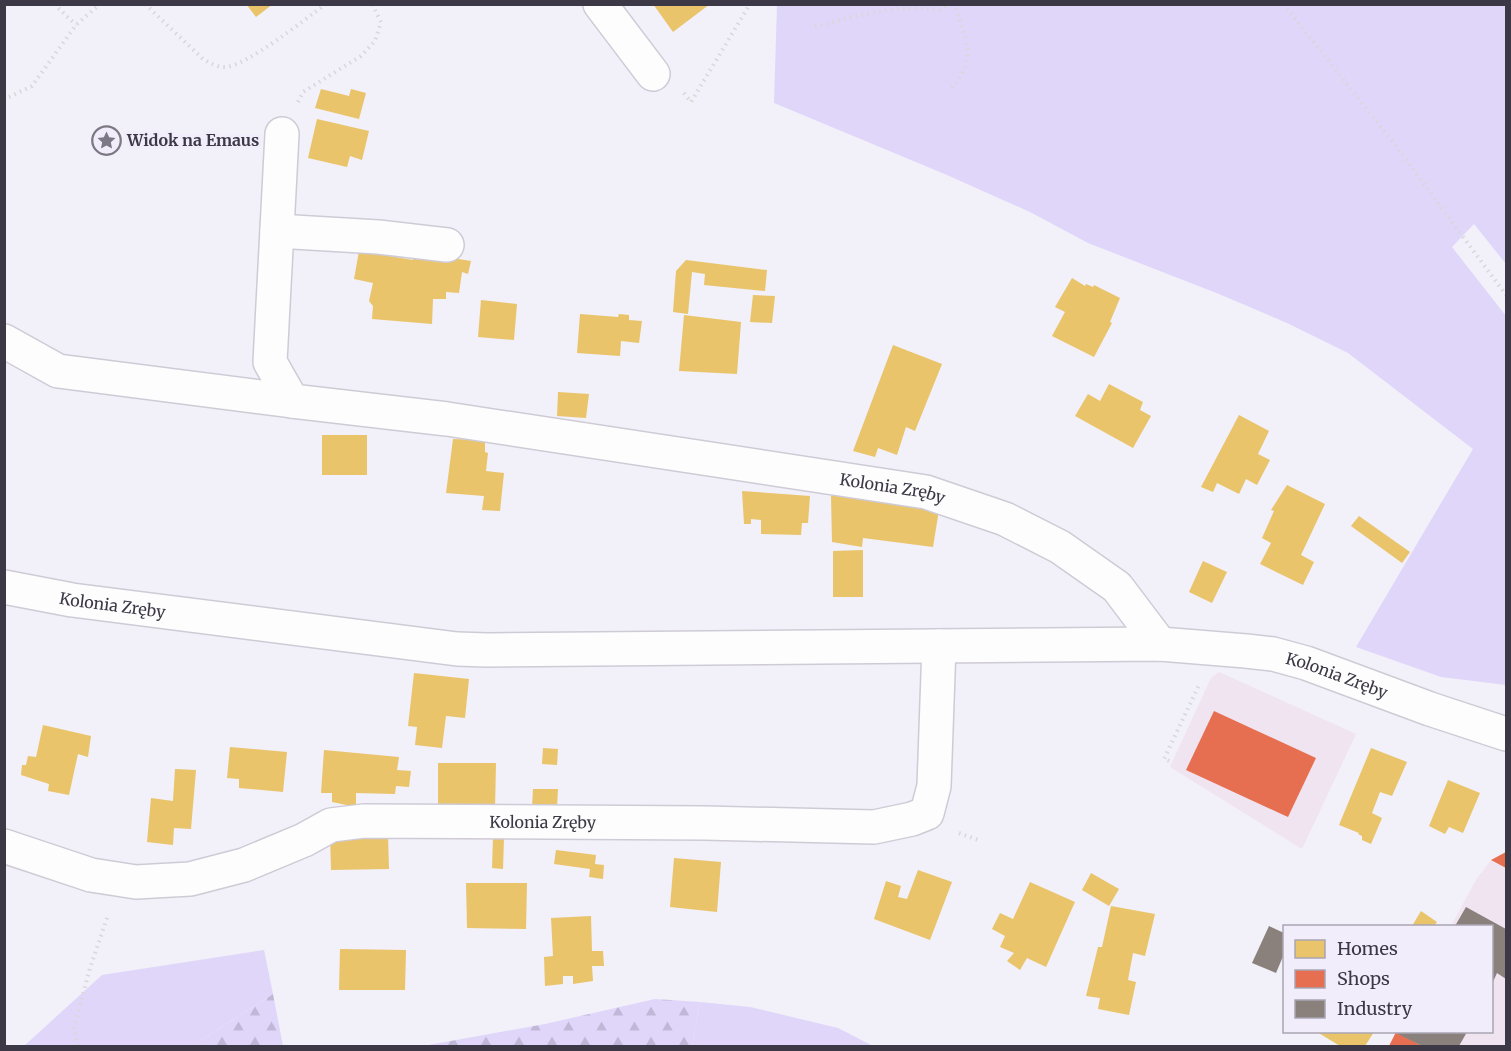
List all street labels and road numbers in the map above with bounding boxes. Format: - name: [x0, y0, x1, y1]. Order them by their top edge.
- street label: Kolonia Zręby: [838, 469, 949, 508]
- street label: Kolonia Zręby: [58, 588, 167, 622]
- street label: Kolonia Zręby: [1284, 648, 1391, 703]
- street label: Kolonia Zręby: [489, 812, 597, 832]

